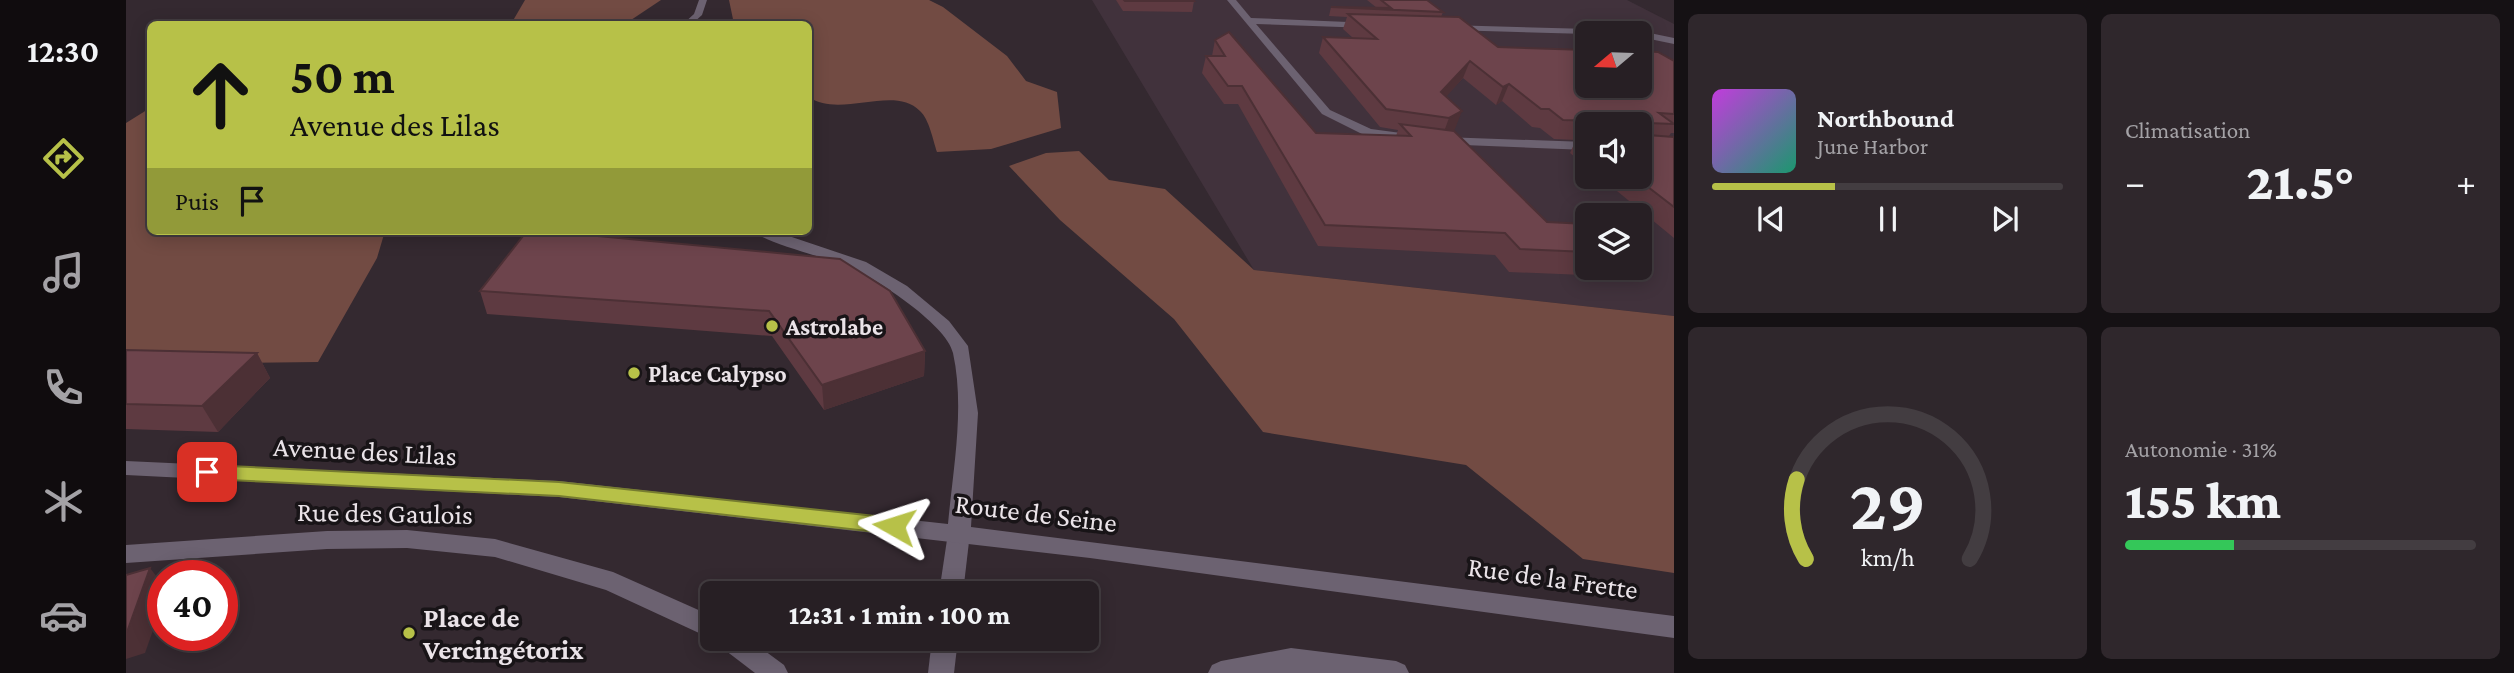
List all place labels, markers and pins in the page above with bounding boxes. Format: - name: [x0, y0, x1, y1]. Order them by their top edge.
- place label: Astrolabe: [785, 313, 883, 340]
- marker: Astrolabe: [764, 318, 780, 334]
- place label: Place Calypso: [648, 360, 787, 387]
- marker: Place Calypso: [626, 365, 642, 381]
- pin: [177, 442, 237, 502]
- place label: Place de Vercingétorix: [422, 602, 584, 665]
- marker: Place de Vercingétorix: [401, 625, 417, 641]

